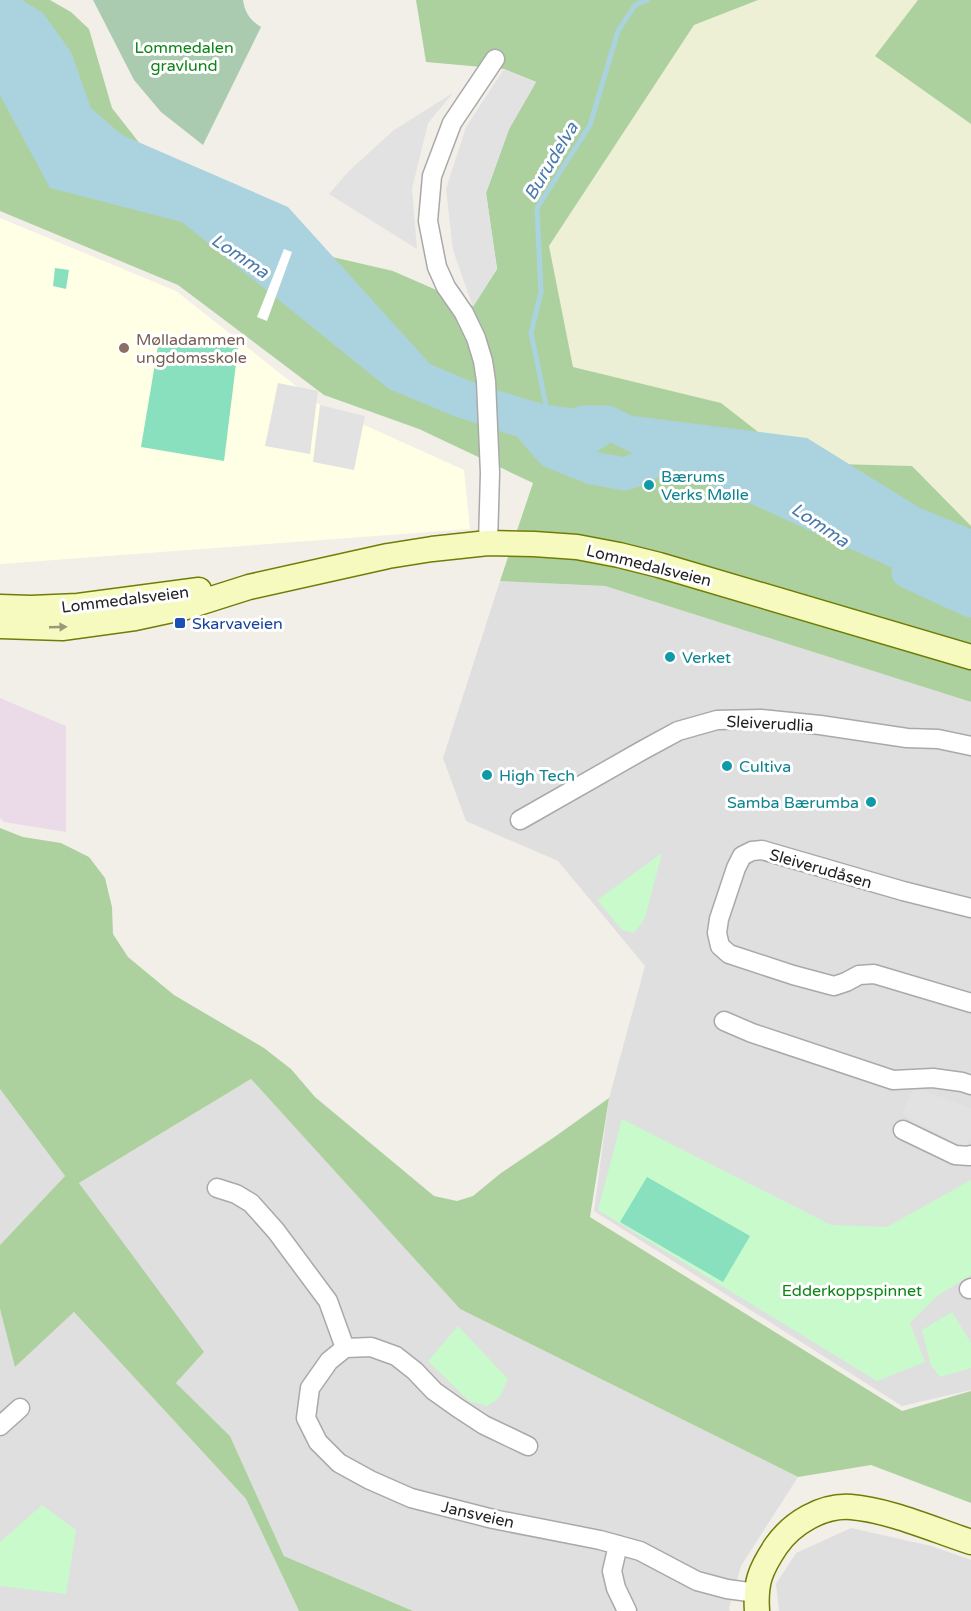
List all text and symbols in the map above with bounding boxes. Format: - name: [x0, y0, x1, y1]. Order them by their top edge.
- park label: Lommedalen gravlund: [134, 38, 234, 76]
- water label: Burudelva: [519, 117, 583, 204]
- water label: Lomma: [207, 229, 274, 284]
- place label: Mølladammen ungdomsskole: [136, 330, 247, 368]
- marker: Mølladammen ungdomsskole: [117, 341, 131, 355]
- place label: Bærums Verks Mølle: [661, 467, 749, 505]
- marker: Bærums Verks Mølle: [642, 478, 656, 492]
- water label: Lomma: [787, 498, 854, 553]
- street label: Lommedalsveien: [584, 541, 713, 591]
- street label: Lommedalsveien: [60, 582, 190, 618]
- place label: Skarvaveien: [192, 614, 283, 634]
- marker: Skarvaveien: [173, 616, 187, 630]
- one-way arrow: [49, 623, 68, 632]
- place label: Verket: [682, 648, 731, 668]
- marker: Verket: [663, 650, 677, 664]
- street label: Sleiverudlia: [726, 712, 814, 736]
- place label: Cultiva: [739, 757, 791, 777]
- marker: Cultiva: [720, 759, 734, 773]
- place label: High Tech: [499, 766, 575, 786]
- marker: High Tech: [480, 768, 494, 782]
- place label: Samba Bærumba: [727, 793, 859, 813]
- marker: Samba Bærumba: [864, 795, 878, 809]
- street label: Sleiverudåsen: [767, 845, 874, 893]
- park label: Edderkoppspinnet: [782, 1281, 922, 1301]
- street label: Jansveien: [439, 1497, 516, 1533]

